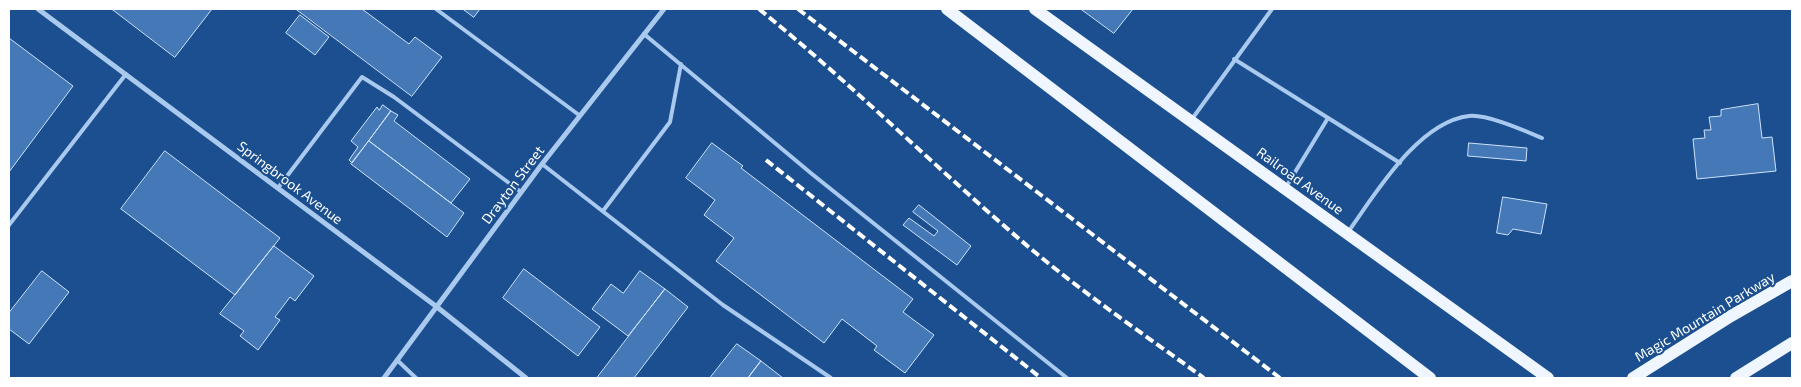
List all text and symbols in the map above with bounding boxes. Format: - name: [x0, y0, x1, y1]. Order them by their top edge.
- street label: Springbrook Avenue: [234, 138, 346, 228]
- street label: Drayton Street: [478, 143, 548, 227]
- street label: Railroad Avenue: [1253, 144, 1347, 218]
- street label: Magic Mountain Parkway: [1632, 268, 1778, 366]

